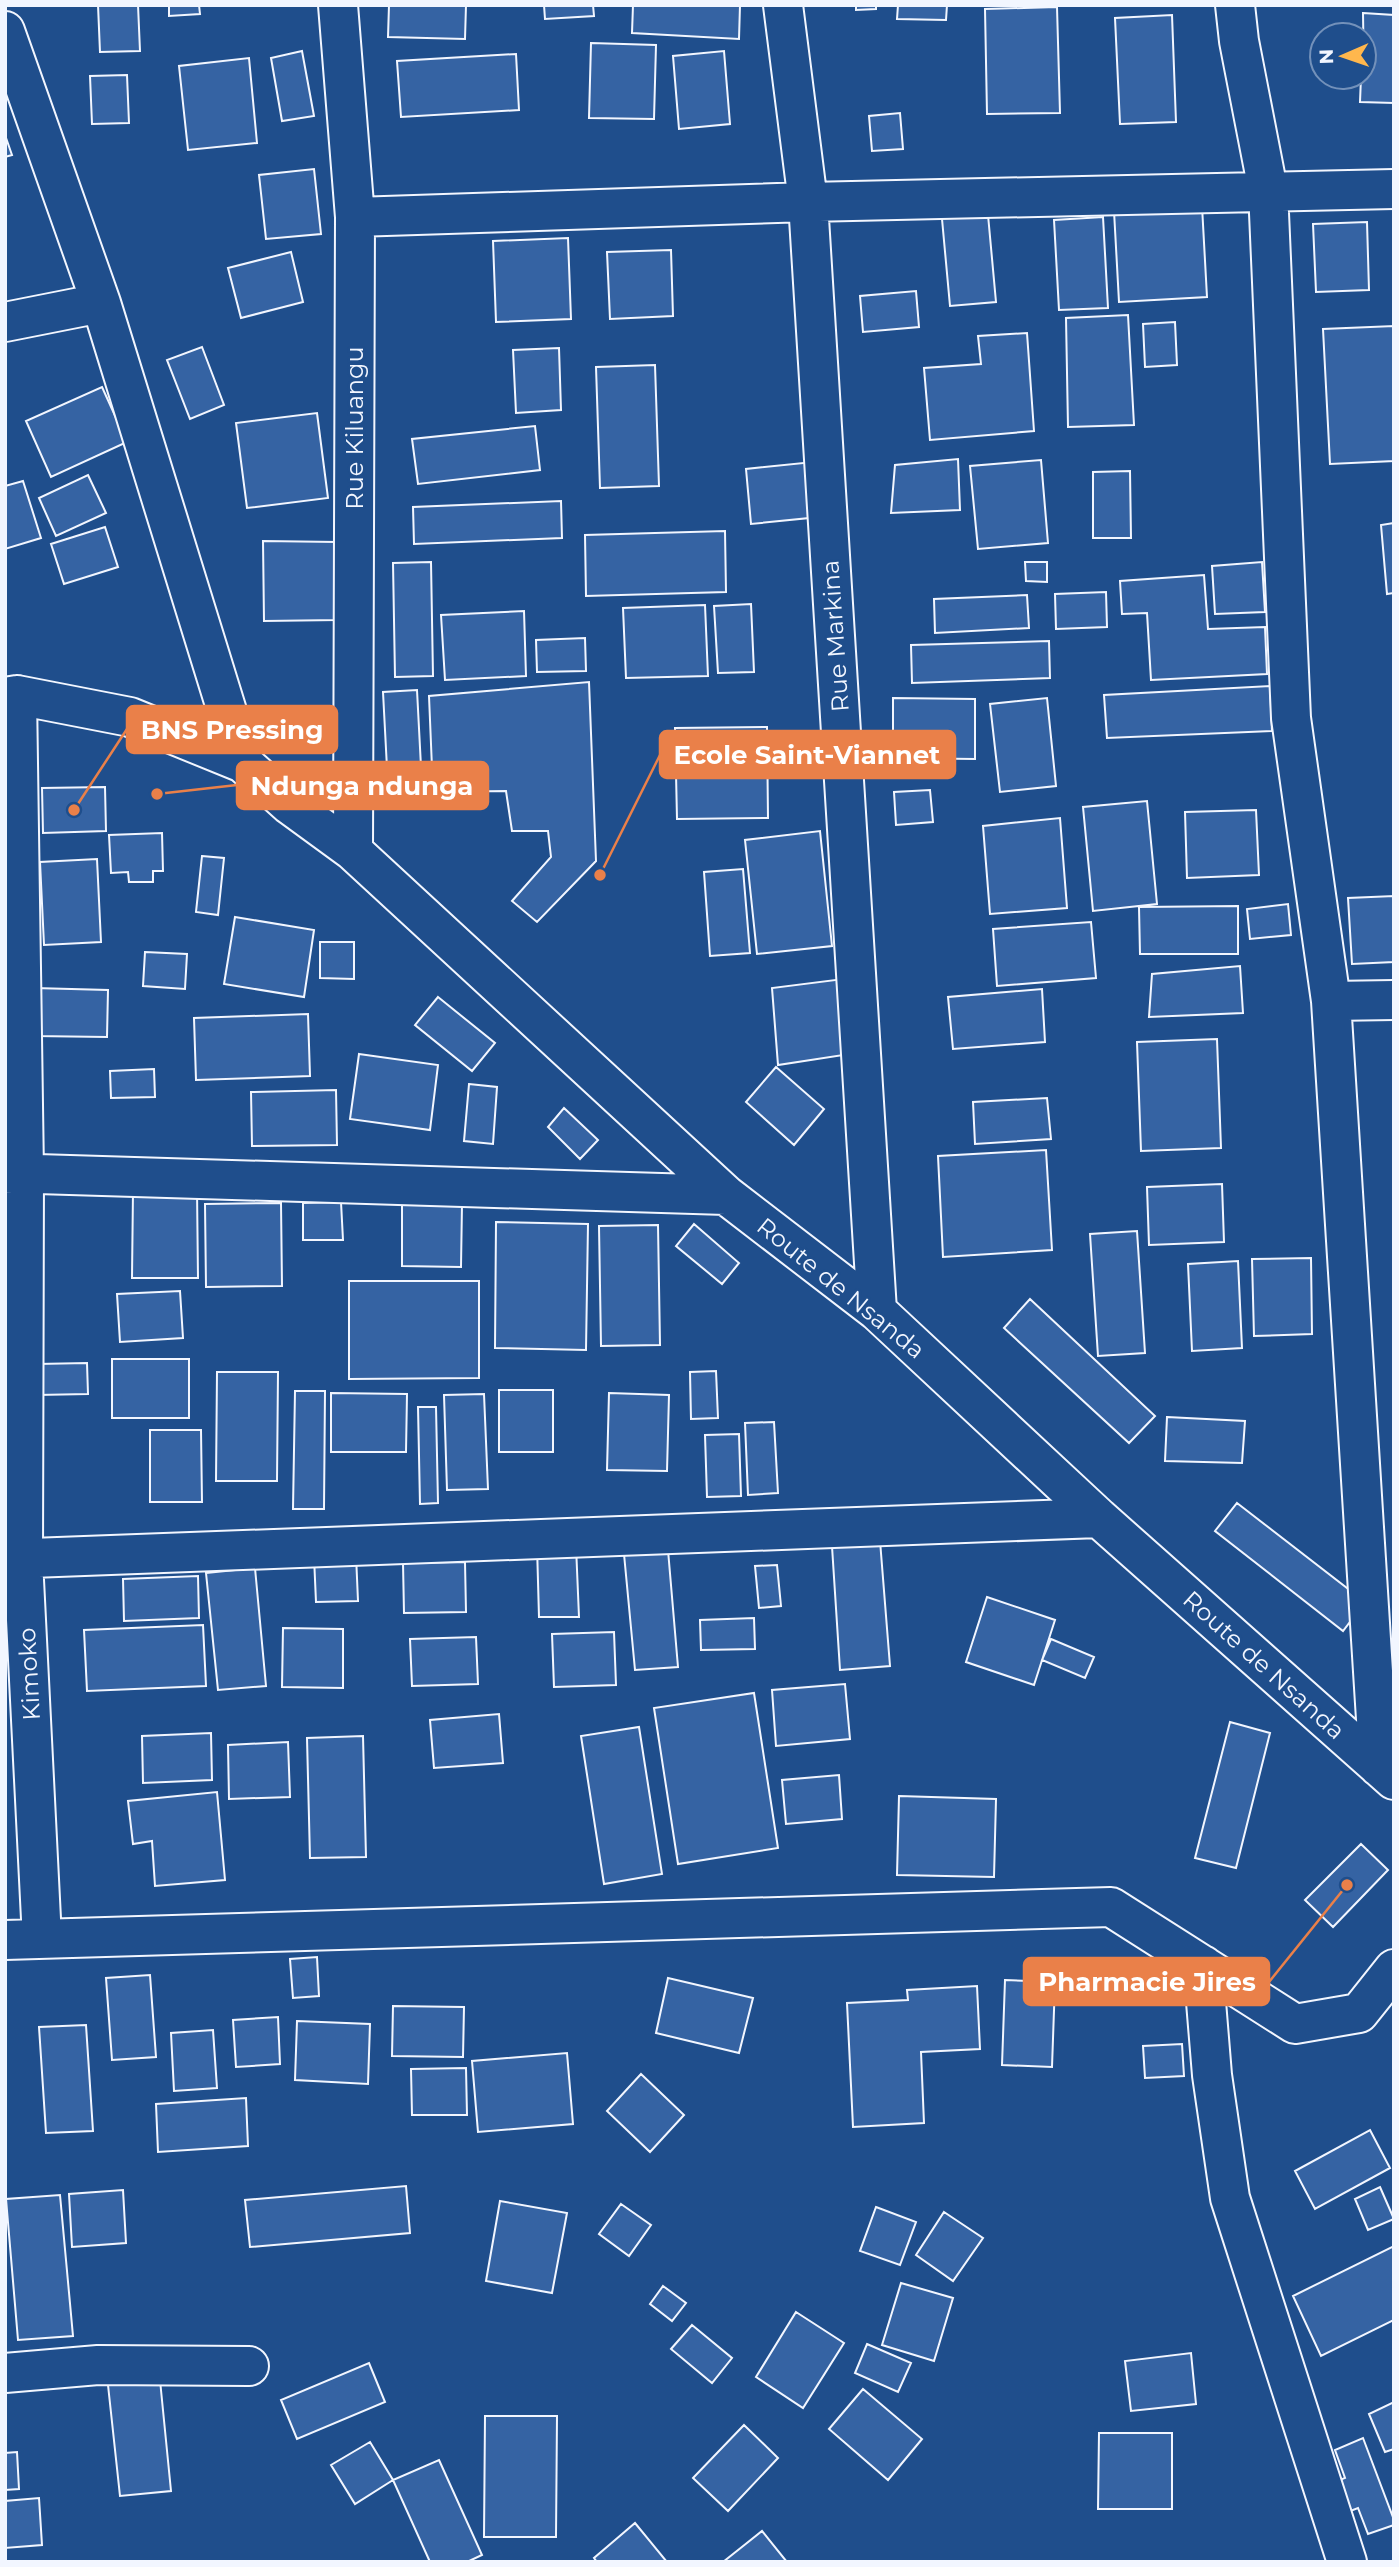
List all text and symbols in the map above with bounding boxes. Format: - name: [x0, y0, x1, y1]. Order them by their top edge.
- north arrow: [1308, 21, 1378, 91]
- text: N: [1315, 48, 1338, 65]
- street label: Rue Kiluangu: [340, 346, 369, 510]
- street label: Rue Markina: [815, 559, 855, 713]
- callout: BNS Pressing: [127, 706, 337, 753]
- text: BNS Pressing: [141, 714, 323, 746]
- callout: Ecole Saint-Viannet: [660, 731, 955, 778]
- text: Ecole Saint-Viannet: [674, 739, 940, 771]
- callout: Ndunga ndunga: [237, 762, 488, 809]
- text: Ndunga ndunga: [251, 770, 473, 802]
- street label: Route de Nsanda: [751, 1211, 931, 1365]
- street label: Route de Nsanda: [1177, 1585, 1351, 1745]
- street label: Kimoko: [12, 1627, 46, 1721]
- callout: Pharmacie Jires: [1024, 1958, 1269, 2005]
- text: Pharmacie Jires: [1038, 1966, 1256, 1998]

